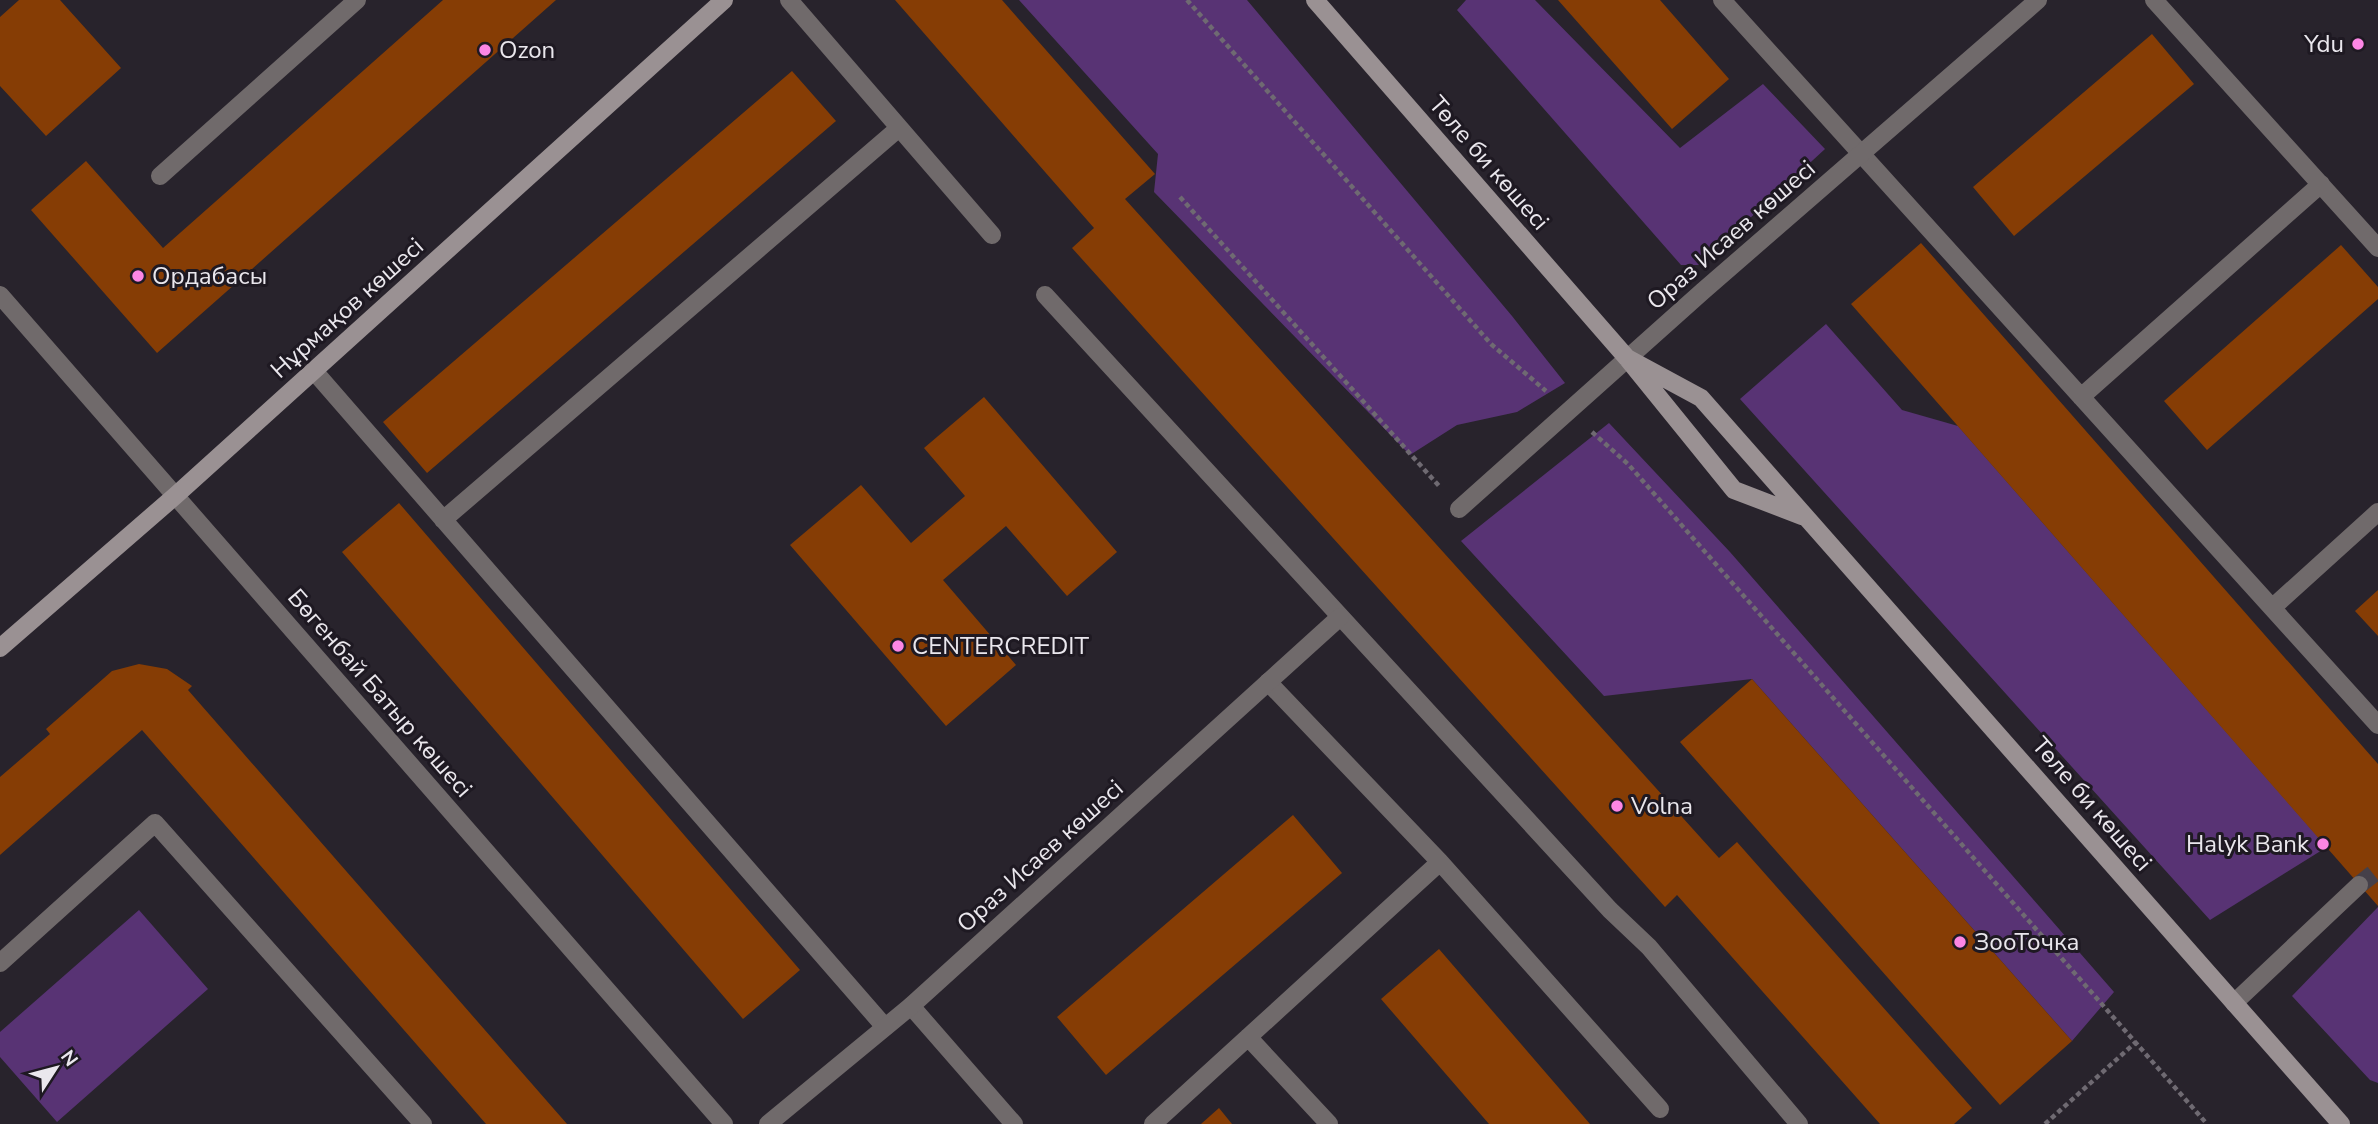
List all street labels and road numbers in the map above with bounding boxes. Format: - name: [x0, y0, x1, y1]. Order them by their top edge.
- street label: Төле би көшесі: [1422, 89, 1556, 237]
- street label: Ораз Исаев көшесі: [1640, 153, 1822, 317]
- street label: Нұрмақов көшесі: [264, 231, 430, 385]
- street label: Бөгенбай Батыр көшесі: [280, 582, 480, 804]
- street label: Төле би көшесі: [2025, 730, 2159, 878]
- street label: Ораз Исаев көшесі: [950, 773, 1130, 939]

